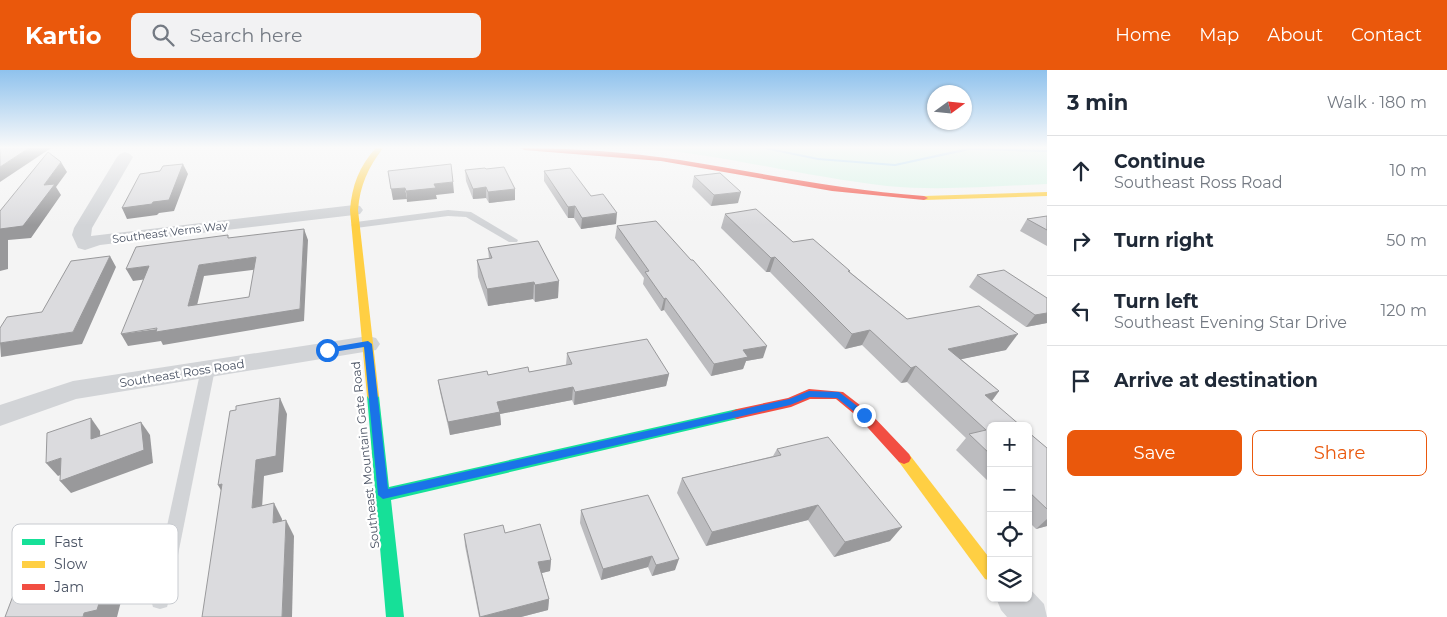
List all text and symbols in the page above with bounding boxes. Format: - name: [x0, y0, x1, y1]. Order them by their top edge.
- search box: [131, 13, 481, 58]
- text: Kartio: [25, 21, 101, 50]
- icon: search: [149, 21, 177, 49]
- text: Search here: [189, 24, 302, 47]
- text: Home: [1115, 24, 1171, 46]
- text: Map: [1199, 24, 1239, 46]
- text: About: [1267, 24, 1323, 46]
- text: Contact: [1351, 24, 1422, 46]
- north arrow: [927, 85, 972, 130]
- text: 3 min: [1067, 90, 1128, 115]
- text: Walk · 180 m: [1327, 93, 1427, 112]
- text: Continue: [1114, 150, 1205, 173]
- icon: ahead: [1067, 157, 1095, 185]
- text: 10 m: [1389, 161, 1427, 180]
- text: Southeast Ross Road: [1114, 173, 1283, 192]
- street label: Southeast Verns Way: [111, 218, 229, 246]
- icon: right: [1067, 227, 1095, 255]
- text: Turn right: [1114, 229, 1214, 252]
- text: 50 m: [1386, 231, 1427, 250]
- text: Turn left: [1114, 290, 1199, 313]
- icon: left: [1067, 297, 1095, 325]
- text: 120 m: [1380, 301, 1427, 320]
- text: Southeast Evening Star Drive: [1114, 313, 1347, 332]
- route start: [316, 339, 339, 362]
- street label: Southeast Ross Road: [118, 356, 246, 390]
- street label: Southeast Mountain Gate Road: [348, 361, 382, 549]
- icon: arrive: [1067, 367, 1095, 395]
- text: Arrive at destination: [1114, 369, 1318, 392]
- route end: [853, 404, 876, 427]
- map controls: [987, 422, 1032, 602]
- button: +: [987, 422, 1032, 467]
- button: Save: [1067, 430, 1242, 476]
- button: Share: [1252, 430, 1427, 476]
- button: −: [987, 467, 1032, 512]
- button: locate: [987, 512, 1032, 557]
- legend: [12, 524, 178, 604]
- text: Fast: [54, 533, 84, 551]
- text: Slow: [54, 555, 88, 573]
- button: layers: [987, 557, 1032, 602]
- text: Jam: [53, 578, 84, 596]

